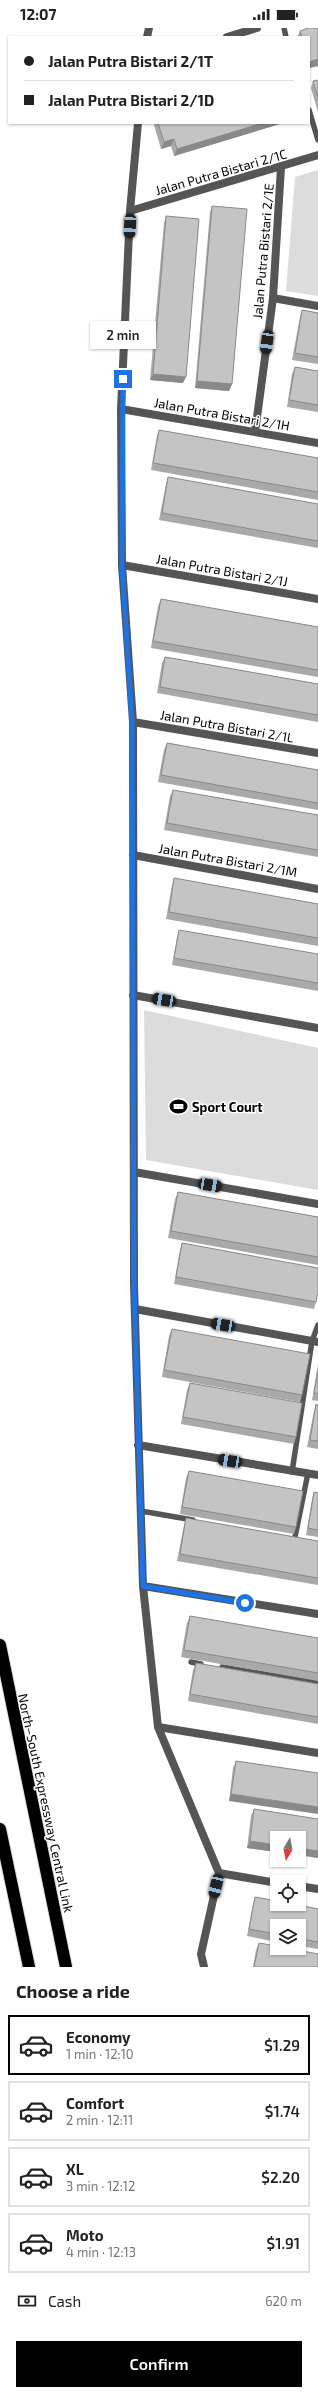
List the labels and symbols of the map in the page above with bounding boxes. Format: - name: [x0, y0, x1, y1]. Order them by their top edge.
- street label: Jalan Putra Bistari 2/1C: [153, 146, 289, 198]
- street label: Jalan Putra Bistari 2/1E: [249, 183, 277, 319]
- car: [123, 214, 137, 238]
- callout: 2 min: [90, 321, 156, 349]
- car: [259, 329, 275, 355]
- route end: [114, 370, 132, 388]
- street label: Jalan Putra Bistari 2/1H: [153, 394, 291, 434]
- street label: Jalan Putra Bistari 2/1J: [155, 551, 289, 589]
- street label: Jalan Putra Bistari 2/1L: [159, 706, 295, 746]
- street label: Jalan Putra Bistari 2/1M: [158, 840, 298, 880]
- car: [151, 992, 177, 1008]
- sports icon: Sport Court: [169, 1097, 189, 1117]
- place label: Sport Court: [192, 1099, 263, 1115]
- car: [197, 1177, 223, 1193]
- car: [210, 1317, 236, 1333]
- car: [217, 1453, 243, 1469]
- route start: [236, 1594, 254, 1612]
- street label: North–South Expressway Central Link: [15, 1692, 77, 1914]
- north arrow: [270, 1831, 306, 1867]
- car: [207, 1873, 225, 1899]

